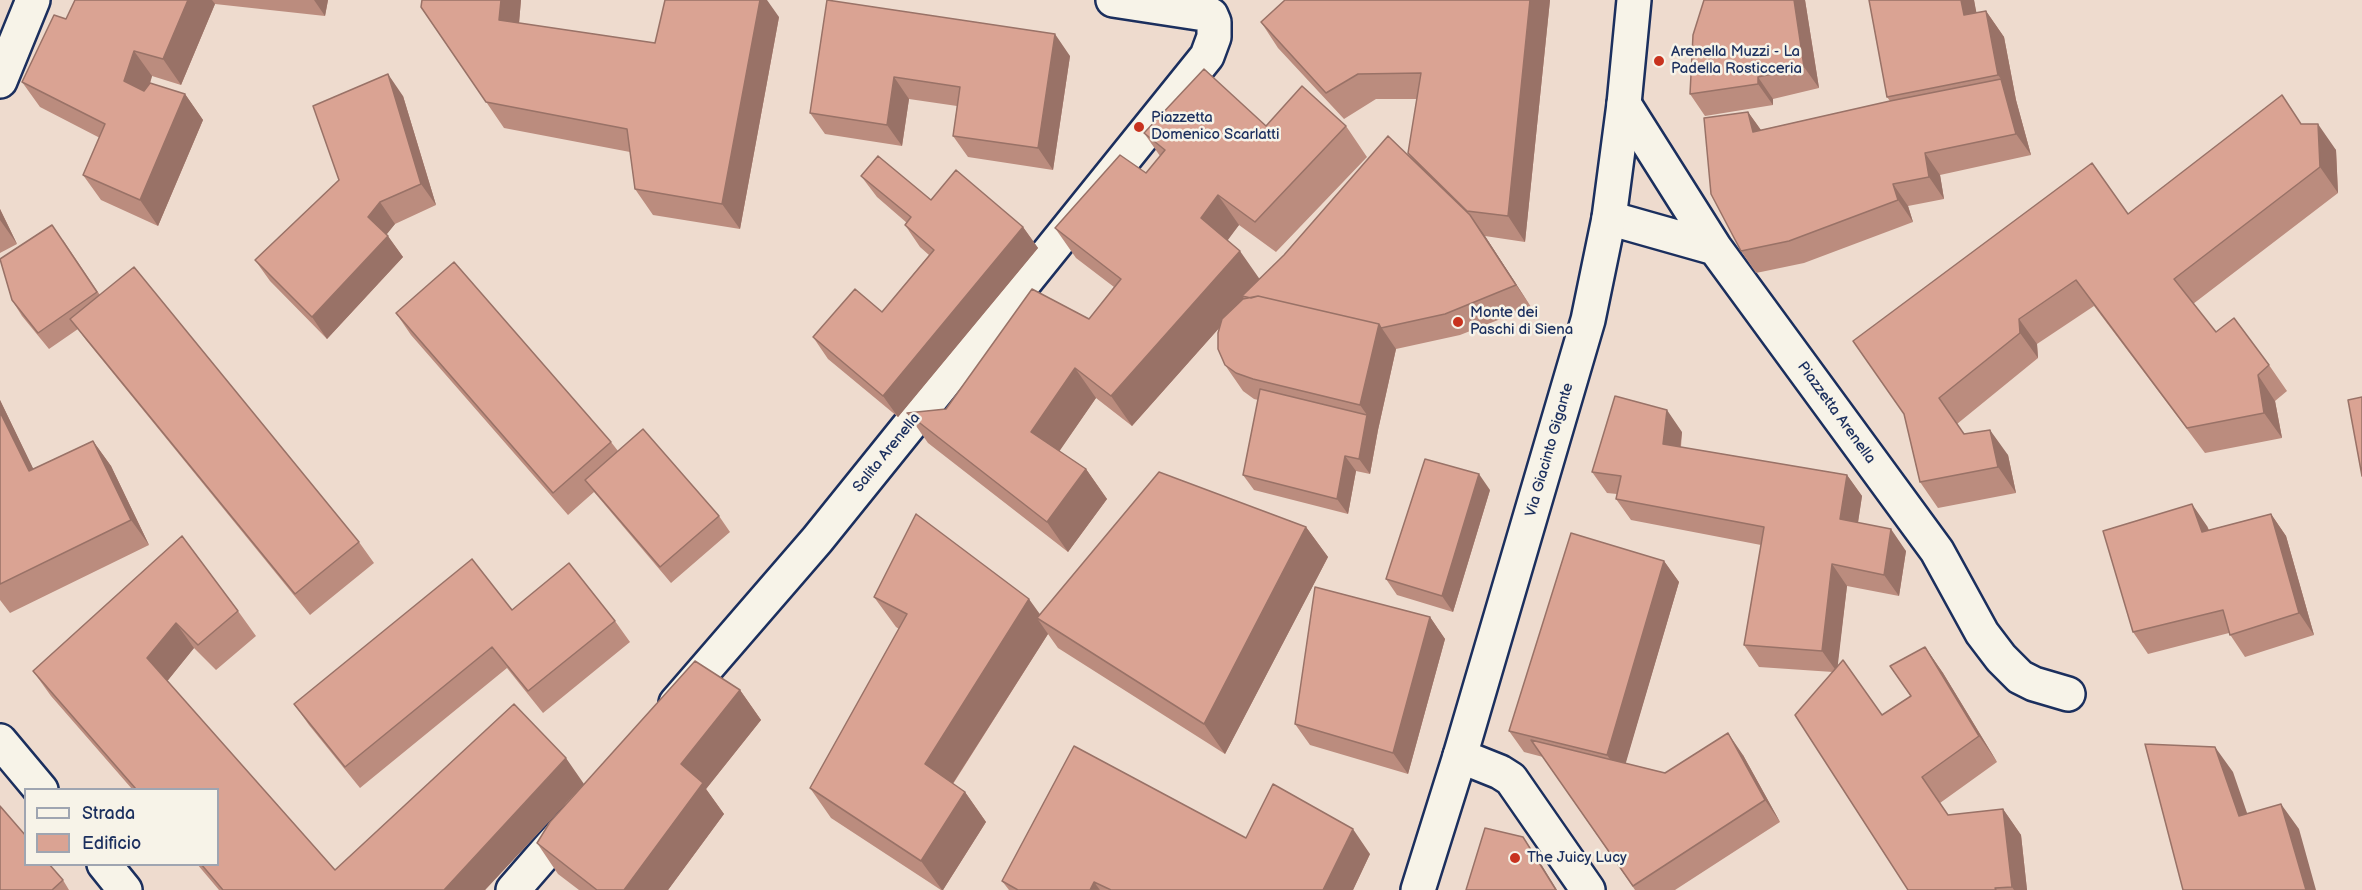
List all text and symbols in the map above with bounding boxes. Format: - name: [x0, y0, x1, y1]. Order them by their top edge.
- place label: Arenella Muzzi - La Padella Rosticceria: [1671, 43, 1802, 78]
- marker: Arenella Muzzi - La Padella Rosticceria: [1652, 54, 1666, 68]
- place label: Piazzetta Domenico Scarlatti: [1151, 109, 1279, 144]
- marker: Piazzetta Domenico Scarlatti: [1132, 120, 1146, 134]
- place label: Monte dei Paschi di Siena: [1470, 304, 1573, 339]
- marker: Monte dei Paschi di Siena: [1451, 315, 1465, 329]
- street label: Piazzetta Arenella: [1793, 359, 1879, 467]
- street label: Via Giacinto Gigante: [1522, 381, 1578, 519]
- street label: Salita Arenella: [850, 410, 924, 496]
- legend: [24, 788, 219, 866]
- text: Strada: [82, 803, 135, 824]
- text: Edificio: [82, 833, 141, 854]
- place label: The Juicy Lucy: [1527, 849, 1627, 867]
- marker: The Juicy Lucy: [1508, 851, 1522, 865]

